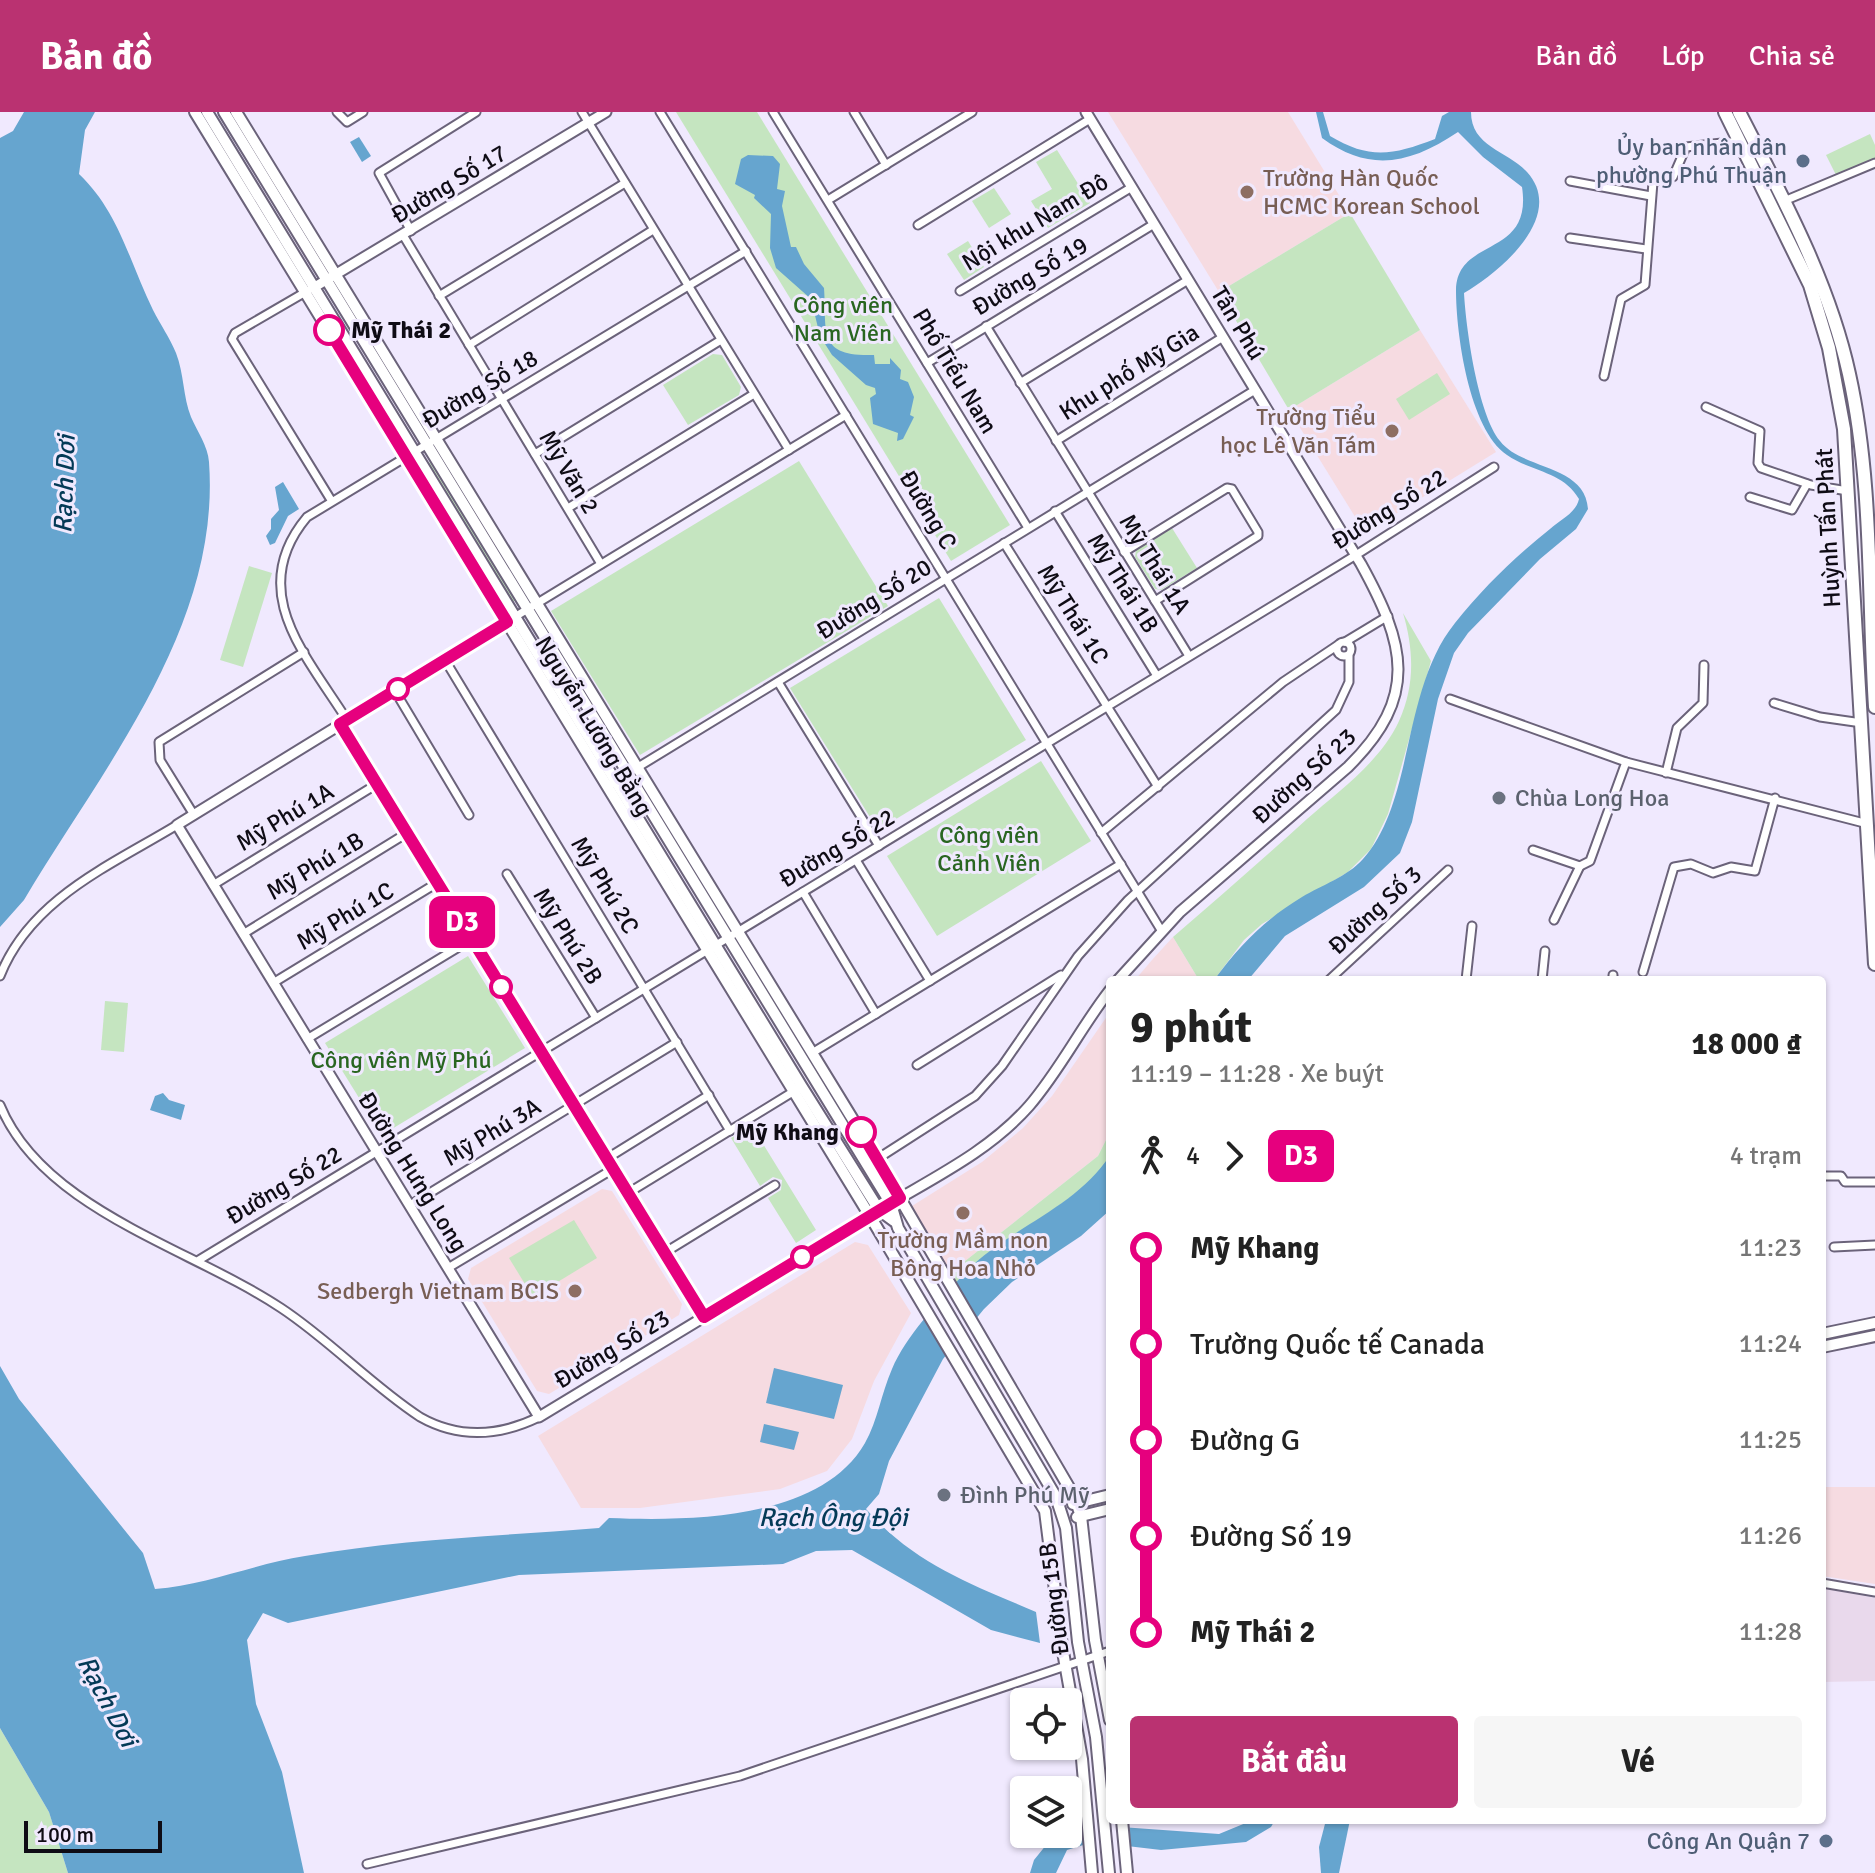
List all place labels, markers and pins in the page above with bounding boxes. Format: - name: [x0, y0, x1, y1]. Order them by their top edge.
- place label: Ủy ban nhân dân phường Phú Thuận: [1596, 132, 1787, 190]
- marker: Ủy ban nhân dân phường Phú Thuận: [1794, 152, 1812, 170]
- place label: Trường Hàn Quốc HCMC Korean School: [1263, 163, 1480, 221]
- marker: Trường Hàn Quốc HCMC Korean School: [1238, 183, 1256, 201]
- marker: Mỹ Thái 2: [314, 315, 344, 345]
- place label: Mỹ Thái 2: [351, 315, 451, 345]
- place label: Trường Tiểu học Lê Văn Tám: [1220, 402, 1376, 460]
- marker: Trường Tiểu học Lê Văn Tám: [1383, 422, 1401, 440]
- unlabelled marker: [387, 678, 409, 700]
- place label: Chùa Long Hoa: [1515, 783, 1669, 813]
- marker: Chùa Long Hoa: [1490, 789, 1508, 807]
- unlabelled marker: [490, 976, 512, 998]
- place label: Mỹ Khang: [736, 1117, 839, 1147]
- marker: Mỹ Khang: [846, 1117, 876, 1147]
- marker: Trường Mầm non Bông Hoa Nhỏ: [954, 1204, 972, 1222]
- place label: Trường Mầm non Bông Hoa Nhỏ: [878, 1225, 1048, 1283]
- unlabelled marker: [791, 1246, 813, 1268]
- place label: Sedbergh Vietnam BCIS: [317, 1276, 559, 1306]
- marker: Sedbergh Vietnam BCIS: [566, 1282, 584, 1300]
- place label: Đình Phú Mỹ: [960, 1480, 1090, 1510]
- marker: Đình Phú Mỹ: [935, 1486, 953, 1504]
- place label: Công An Quận 7: [1647, 1826, 1810, 1856]
- marker: Công An Quận 7: [1817, 1832, 1835, 1850]

